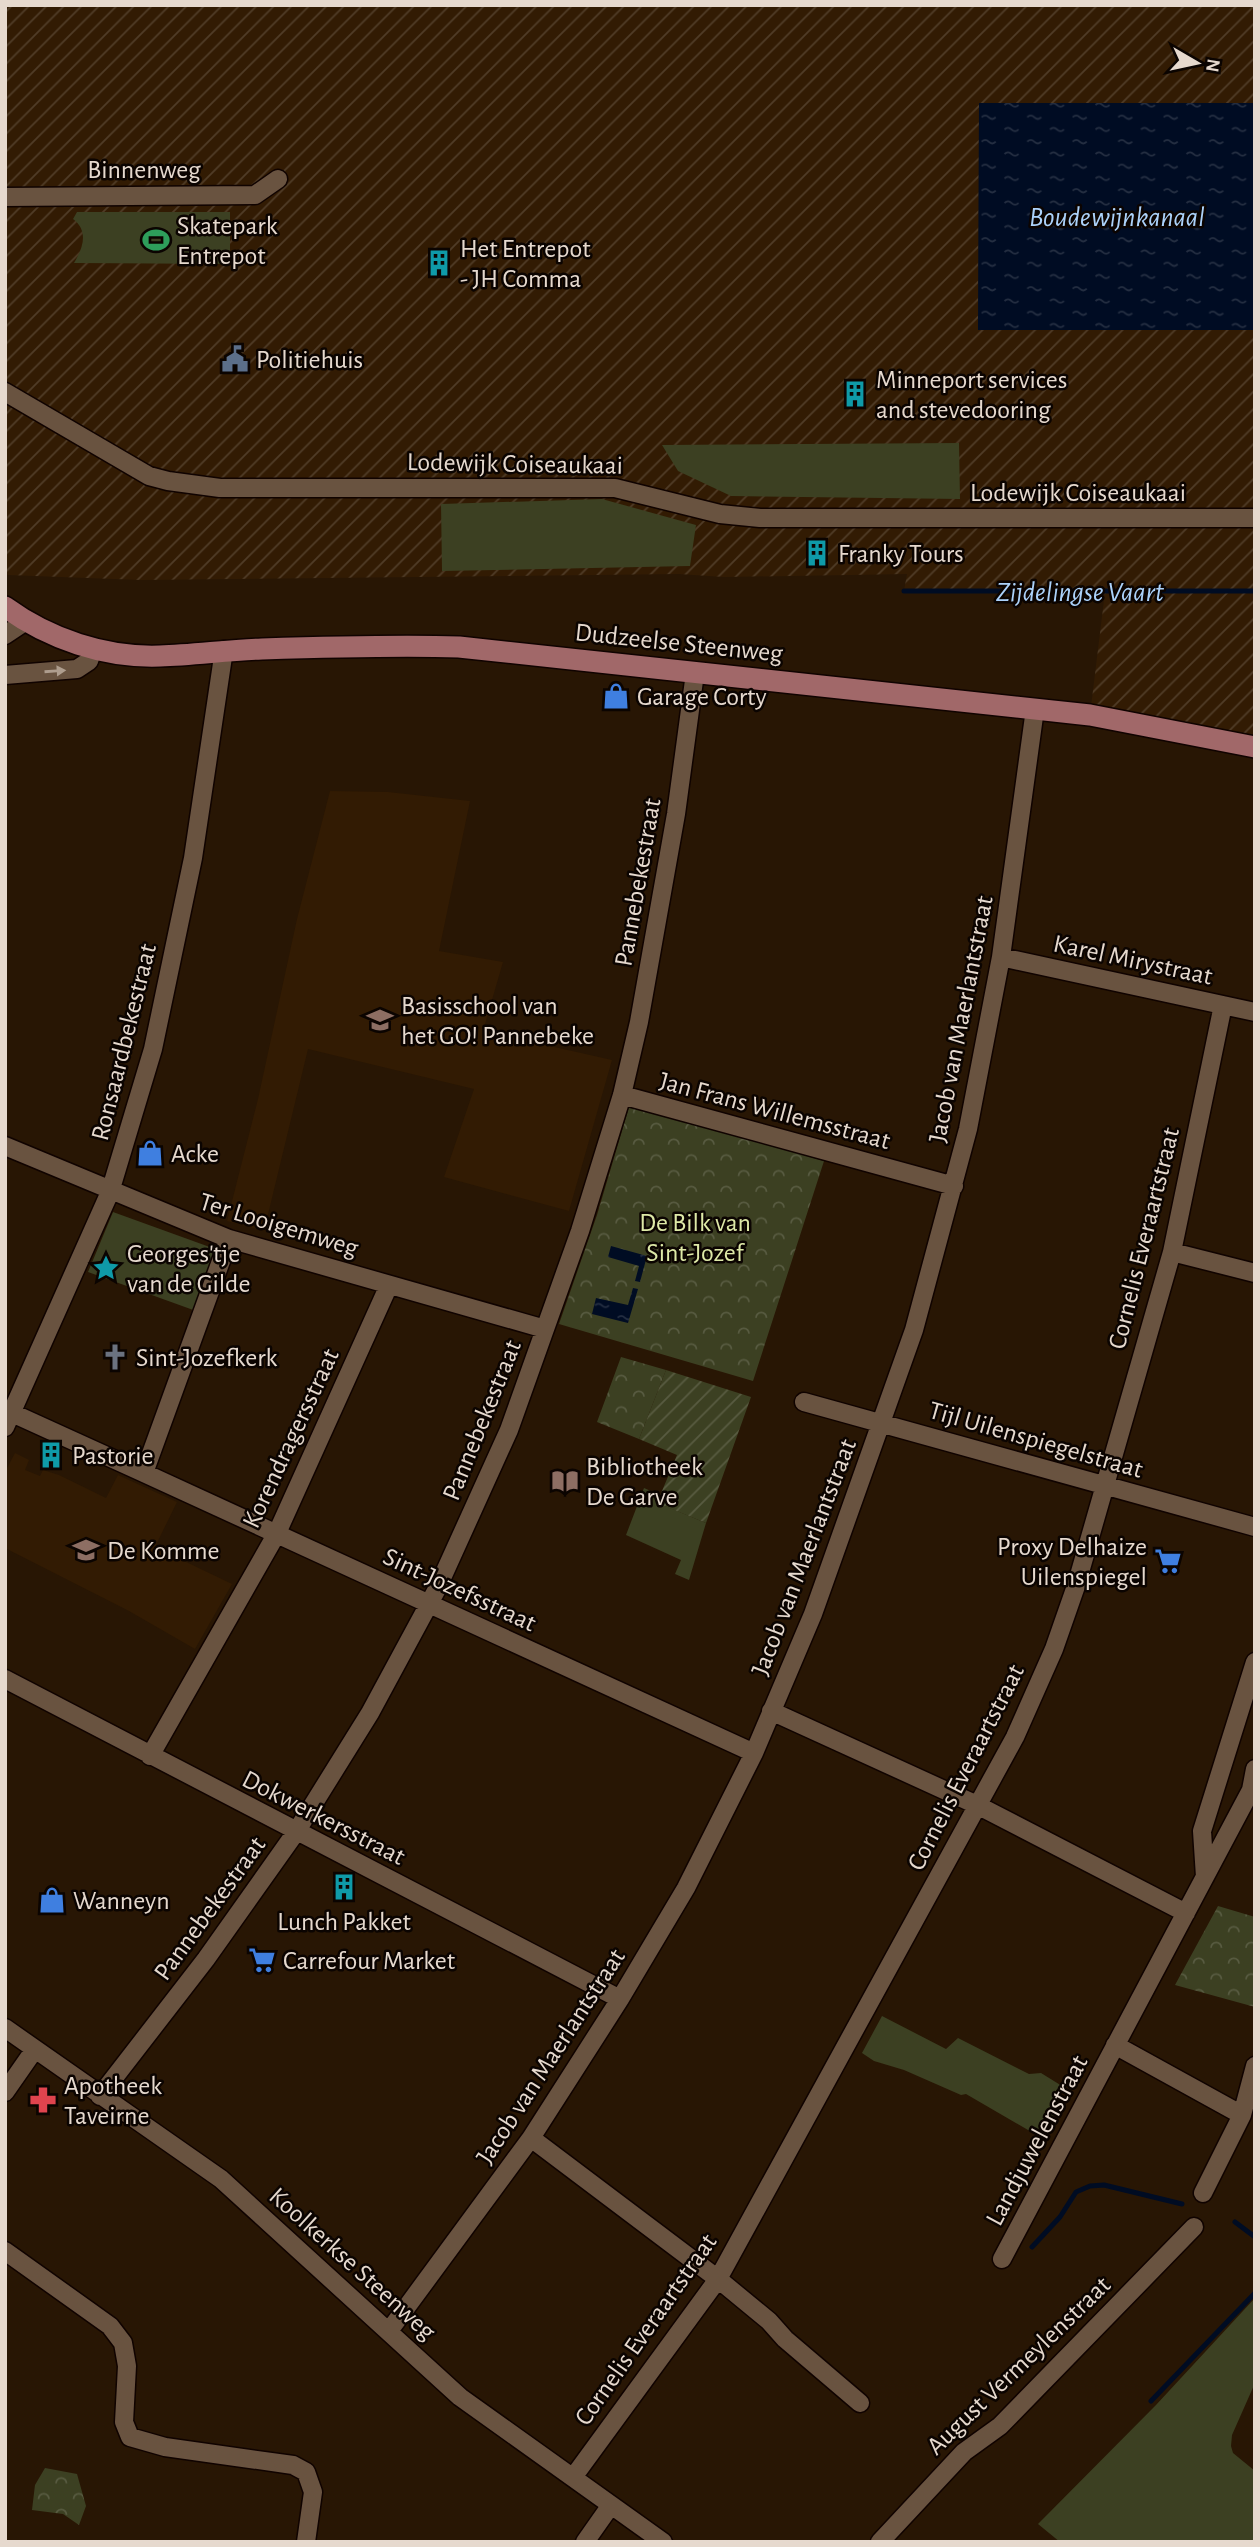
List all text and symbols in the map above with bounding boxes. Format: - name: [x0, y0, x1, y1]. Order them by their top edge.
- north arrow: [1162, 28, 1232, 98]
- text: N: [1202, 57, 1223, 73]
- street label: Binnenweg: [87, 157, 201, 183]
- water label: Boudewijnkanaal: [1029, 204, 1205, 232]
- place label: Skatepark Entrepot: [177, 213, 278, 269]
- sports icon: Skatepark Entrepot: [141, 225, 171, 255]
- place label: Het Entrepot - JH Comma: [460, 236, 590, 292]
- building icon: Het Entrepot - JH Comma: [424, 248, 454, 278]
- public building icon: Politiehuis: [220, 344, 250, 374]
- place label: Politiehuis: [256, 347, 363, 373]
- place label: Minneport services and stevedooring: [876, 367, 1067, 423]
- building icon: Minneport services and stevedooring: [840, 379, 870, 409]
- street label: Lodewijk Coiseaukaai: [407, 449, 623, 479]
- street label: Lodewijk Coiseaukaai: [970, 480, 1186, 506]
- building icon: Franky Tours: [802, 538, 832, 568]
- place label: Franky Tours: [838, 541, 964, 567]
- water label: Zijdelingse Vaart: [996, 579, 1165, 607]
- street label: Dudzeelse Steenweg: [574, 619, 784, 667]
- one-way arrow: [44, 665, 66, 676]
- shop icon: Garage Corty: [601, 681, 631, 711]
- place label: Garage Corty: [637, 684, 766, 710]
- street label: Pannebekestraat: [610, 796, 666, 968]
- street label: Jacob van Maerlantstraat: [924, 894, 998, 1145]
- street label: Karel Mirystraat: [1051, 930, 1215, 990]
- street label: Ronsaardbekestraat: [87, 941, 161, 1143]
- place label: Basisschool van het GO! Pannebeke: [401, 993, 594, 1049]
- school or university icon: Basisschool van het GO! Pannebeke: [365, 1005, 395, 1035]
- street label: Jan Frans Willemsstraat: [657, 1068, 893, 1154]
- street label: Cornelis Everaartstraat: [1104, 1125, 1184, 1352]
- shop icon: Acke: [135, 1138, 165, 1168]
- place label: Acke: [171, 1141, 219, 1167]
- street label: Ter Looigemweg: [196, 1188, 361, 1262]
- park label: De Bilk van Sint-Jozef: [639, 1210, 751, 1266]
- place label: Georges'tje van de Gilde: [127, 1241, 251, 1297]
- place icon: Georges'tje van de Gilde: [91, 1253, 121, 1283]
- street label: Pannebekestraat: [438, 1337, 526, 1504]
- church icon: Sint-Jozefkerk: [100, 1342, 130, 1372]
- place label: Sint-Jozefkerk: [136, 1345, 278, 1371]
- street label: Korendragersstraat: [238, 1345, 344, 1532]
- street label: Tijl Uilenspiegelstraat: [926, 1397, 1146, 1483]
- street label: Jacob van Maerlantstraat: [747, 1436, 861, 1679]
- building icon: Pastorie: [36, 1440, 66, 1470]
- place label: Pastorie: [72, 1443, 154, 1469]
- place label: Bibliotheek De Garve: [586, 1454, 703, 1510]
- library icon: Bibliotheek De Garve: [550, 1466, 580, 1496]
- place label: Proxy Delhaize Uilenspiegel: [997, 1534, 1147, 1590]
- school or university icon: De Komme: [71, 1535, 101, 1565]
- place label: De Komme: [107, 1538, 220, 1564]
- street label: Sint-Jozefsstraat: [379, 1543, 540, 1637]
- supermarket icon: Proxy Delhaize Uilenspiegel: [1153, 1546, 1183, 1576]
- street label: Cornelis Everaartstraat: [903, 1660, 1029, 1875]
- street label: Dokwerkersstraat: [238, 1766, 409, 1870]
- street label: Pannebekestraat: [149, 1832, 270, 1985]
- building icon: Lunch Pakket: [329, 1872, 359, 1902]
- shop icon: Wanneyn: [37, 1885, 67, 1915]
- place label: Wanneyn: [73, 1888, 170, 1914]
- place label: Lunch Pakket: [277, 1909, 411, 1935]
- street label: Jacob van Maerlantstraat: [472, 1944, 630, 2169]
- supermarket icon: Carrefour Market: [247, 1945, 277, 1975]
- place label: Carrefour Market: [283, 1948, 455, 1974]
- street label: Landjuwelenstraat: [981, 2051, 1093, 2230]
- place label: Apotheek Taveirne: [64, 2073, 162, 2129]
- pharmacy icon: Apotheek Taveirne: [28, 2085, 58, 2115]
- street label: Koolkerkse Steenweg: [264, 2183, 441, 2345]
- street label: Cornelis Everaartstraat: [570, 2229, 722, 2430]
- street label: August Vermeylenstraat: [922, 2272, 1115, 2460]

